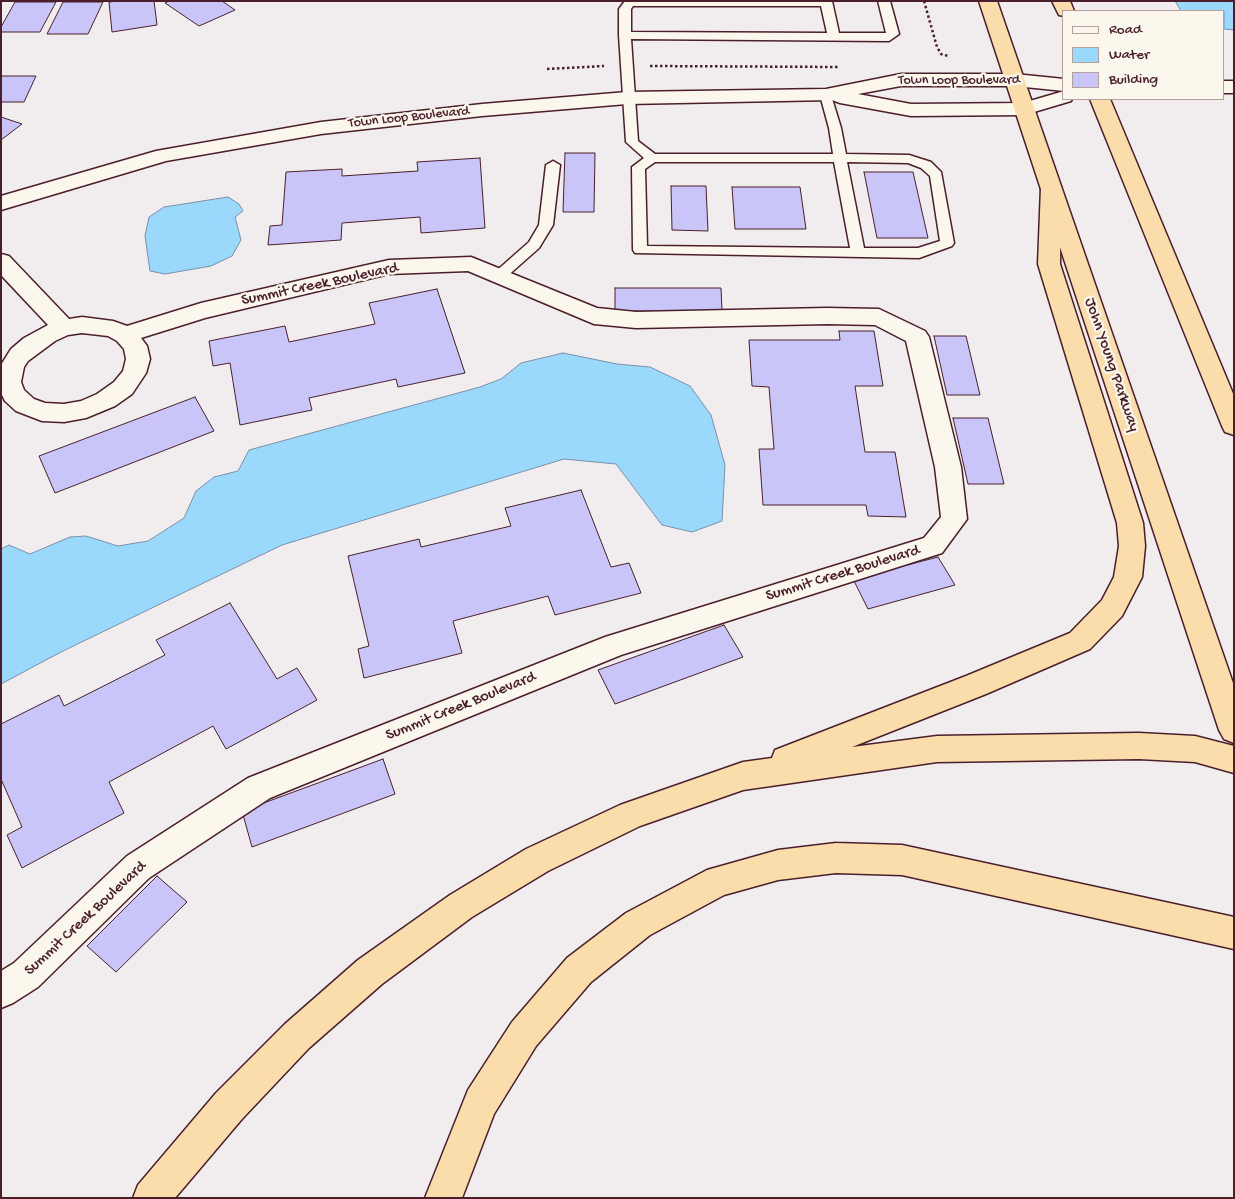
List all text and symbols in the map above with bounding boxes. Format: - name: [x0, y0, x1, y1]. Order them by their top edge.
- legend: [1062, 10, 1225, 100]
- text: Road: [1109, 21, 1142, 39]
- text: Water: [1109, 46, 1149, 64]
- text: Building: [1109, 71, 1158, 89]
- street label: Town Loop Boulevard: [898, 73, 1020, 89]
- street label: Town Loop Boulevard: [348, 103, 470, 133]
- street label: Summit Creek Boulevard: [240, 259, 400, 311]
- street label: John Young Parkway: [1079, 296, 1143, 434]
- street label: Summit Creek Boulevard: [764, 541, 922, 607]
- street label: Summit Creek Boulevard: [383, 668, 539, 746]
- street label: Summit Creek Boulevard: [21, 857, 151, 981]

